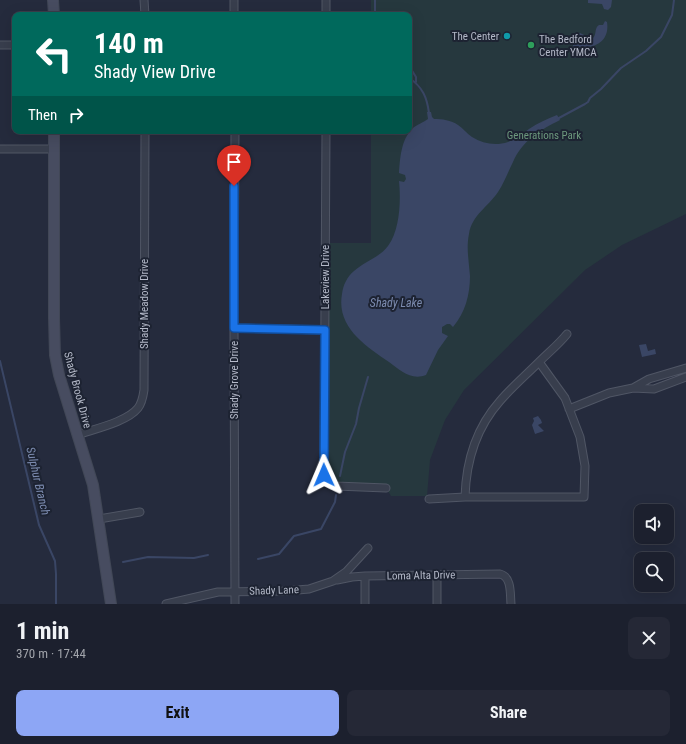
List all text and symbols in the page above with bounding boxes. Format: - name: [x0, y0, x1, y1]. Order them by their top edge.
- text: 140 m: [94, 27, 164, 60]
- icon: left: [28, 28, 80, 80]
- place label: The Center: [452, 30, 500, 43]
- marker: The Center: [502, 31, 512, 41]
- place label: The Bedford Center YMCA: [539, 33, 597, 59]
- marker: The Bedford Center YMCA: [526, 40, 536, 50]
- text: Shady View Drive: [94, 61, 216, 82]
- icon: right: [65, 104, 87, 126]
- text: Then: [28, 106, 57, 124]
- park label: Generations Park: [507, 129, 581, 142]
- pin: [217, 145, 251, 186]
- icon: arrive: [223, 151, 245, 173]
- street label: Lakeview Drive: [319, 245, 332, 309]
- street label: Shady Meadow Drive: [138, 259, 151, 349]
- water label: Shady Lake: [370, 296, 423, 310]
- street label: Shady Grove Drive: [228, 341, 241, 419]
- street label: Shady Brook Drive: [61, 350, 94, 430]
- water label: Sulphur Branch: [23, 446, 53, 517]
- position arrow: [303, 454, 345, 496]
- map controls: [634, 504, 674, 592]
- button: sound: [634, 504, 674, 544]
- button: search: [634, 552, 674, 592]
- street label: Loma Alta Drive: [387, 568, 455, 583]
- street label: Shady Lane: [249, 583, 299, 598]
- text: 1 min: [16, 617, 69, 645]
- button: close: [628, 617, 670, 659]
- text: 370 m · 17:44: [16, 646, 86, 661]
- button: Exit: [16, 690, 339, 736]
- button: Share: [347, 690, 670, 736]

